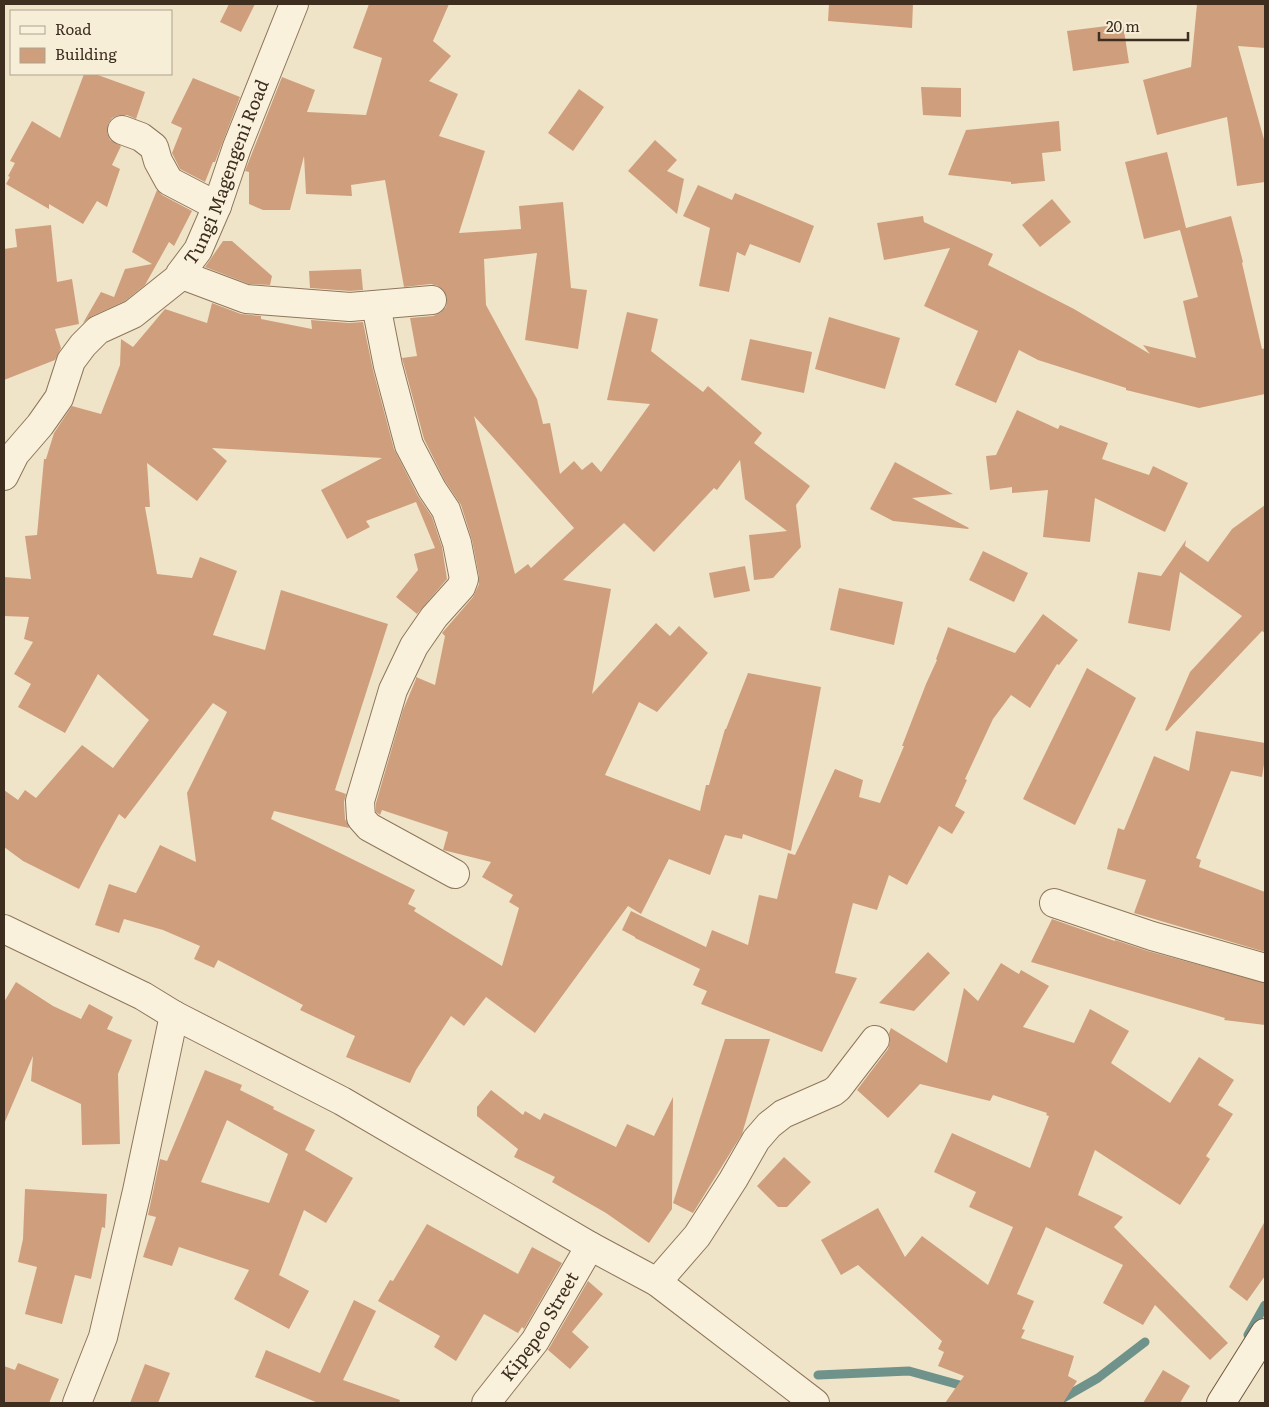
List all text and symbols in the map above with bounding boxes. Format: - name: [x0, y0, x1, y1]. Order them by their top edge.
- legend: [10, 10, 172, 75]
- scale bar: [1099, 10, 1188, 42]
- text: 20 m: [1106, 14, 1140, 37]
- text: Road: [55, 17, 91, 40]
- text: Building: [55, 42, 117, 65]
- street label: Tungi Magengeni Road: [176, 75, 275, 270]
- street label: Kipepeo Street: [493, 1265, 585, 1386]

